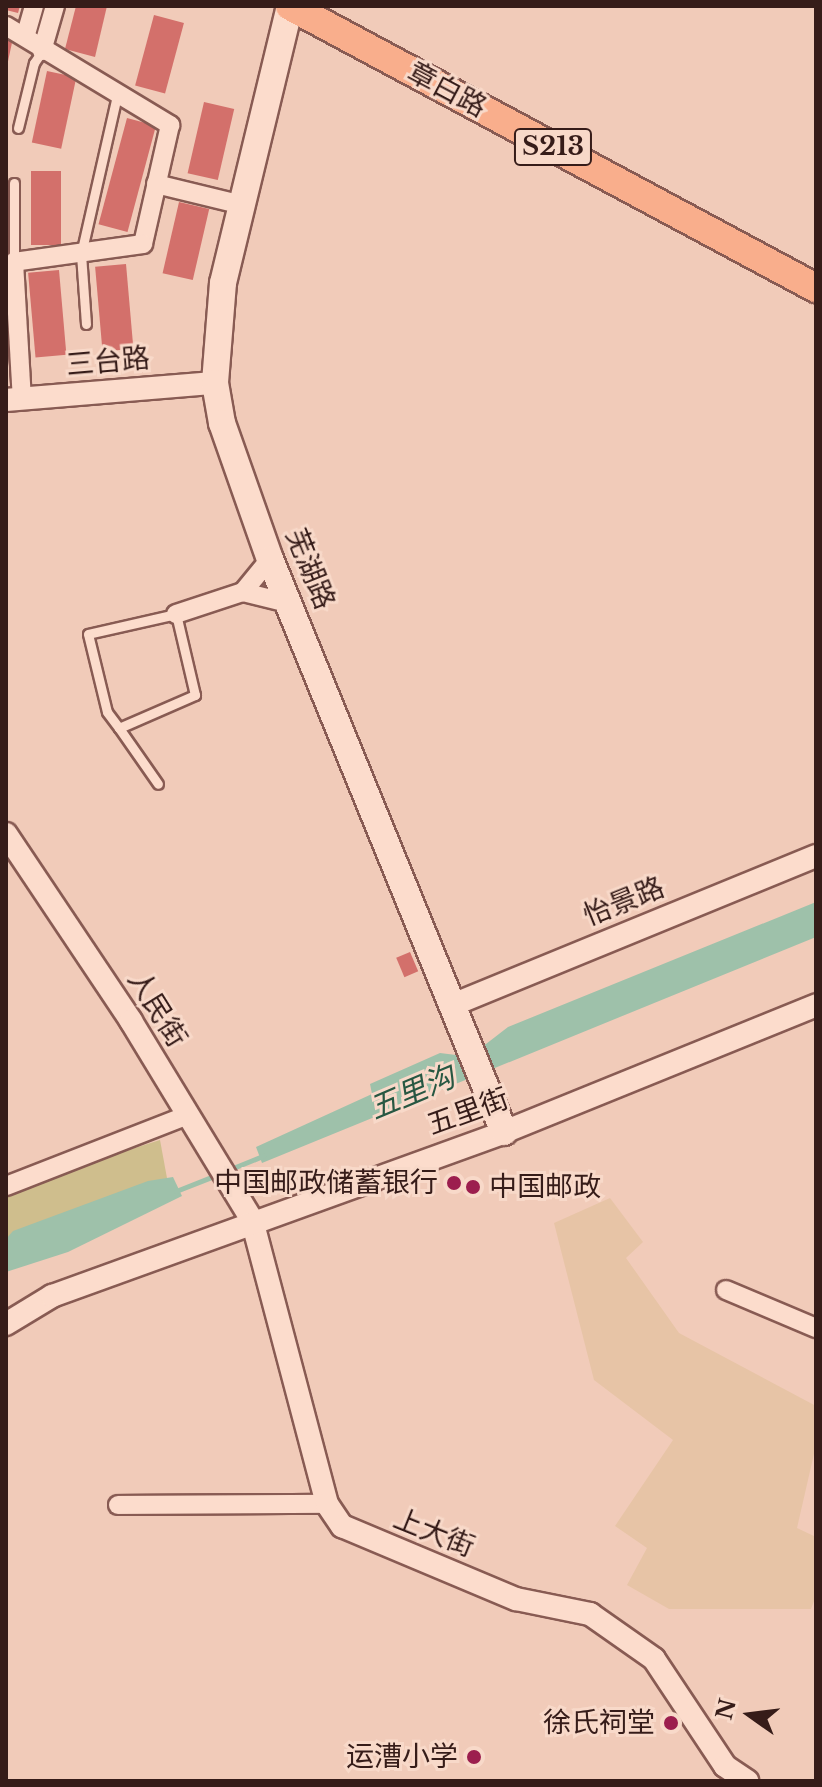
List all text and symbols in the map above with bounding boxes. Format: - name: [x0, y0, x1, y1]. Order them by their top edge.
- street label: 章白路: [402, 55, 492, 125]
- road number: S213: [513, 125, 593, 169]
- street label: 三台路: [65, 342, 151, 382]
- street label: 芜湖路: [279, 524, 341, 614]
- street label: 怡景路: [579, 871, 669, 933]
- street label: 人民街: [120, 964, 194, 1054]
- water label: 五里沟: [364, 1059, 460, 1127]
- street label: 五里街: [423, 1082, 513, 1142]
- place label: 中国邮政储蓄银行: [214, 1166, 438, 1200]
- place label: 中国邮政: [489, 1170, 601, 1204]
- marker: 中国邮政储蓄银行: [445, 1174, 463, 1192]
- marker: 中国邮政: [464, 1178, 482, 1196]
- street label: 上大街: [389, 1502, 479, 1564]
- north arrow: [710, 1675, 790, 1755]
- text: N: [711, 1696, 742, 1722]
- place label: 徐氏祠堂: [543, 1706, 655, 1740]
- marker: 徐氏祠堂: [662, 1714, 680, 1732]
- place label: 运漕小学: [346, 1740, 458, 1774]
- marker: 运漕小学: [465, 1748, 483, 1766]

